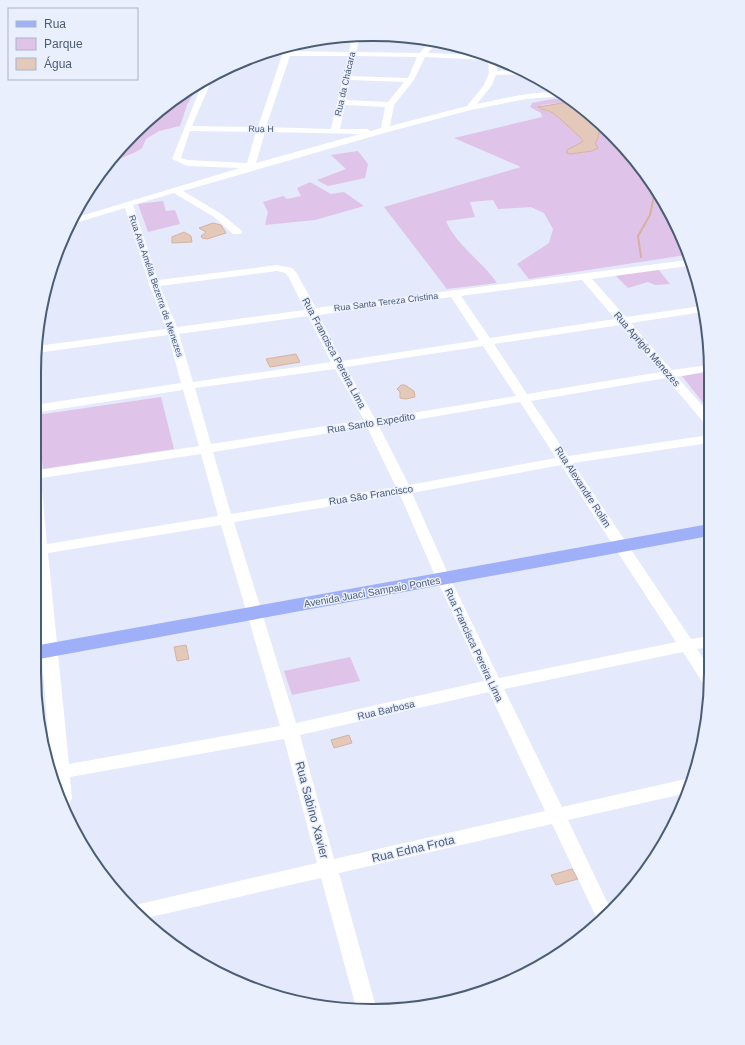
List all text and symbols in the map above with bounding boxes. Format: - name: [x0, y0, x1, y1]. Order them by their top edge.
- legend: [8, 8, 138, 80]
- text: Rua: [44, 17, 66, 31]
- text: Parque: [44, 37, 83, 51]
- street label: Rua da Chácara: [333, 51, 357, 117]
- text: Água: [44, 56, 72, 71]
- street label: Rua H: [248, 124, 274, 134]
- street label: Rua Ana Amélia Bezerra de Menezes: [127, 214, 185, 359]
- street label: Rua Santa Tereza Cristina: [333, 291, 439, 313]
- street label: Rua Francisca Pereira Lima: [300, 296, 368, 411]
- street label: Rua Aprigio Menezes: [612, 310, 682, 388]
- street label: Rua Santo Expedito: [326, 411, 416, 435]
- street label: Rua Alexandre Rolim: [553, 445, 613, 529]
- street label: Rua São Francisco: [328, 483, 414, 507]
- street label: Avenida Juaci Sampaio Pontes: [303, 575, 441, 609]
- street label: Rua Francisca Pereira Lima: [443, 587, 505, 704]
- street label: Rua Barbosa: [356, 698, 416, 722]
- street label: Rua Sabino Xavier: [292, 760, 332, 860]
- street label: Rua Edna Frota: [370, 833, 456, 865]

